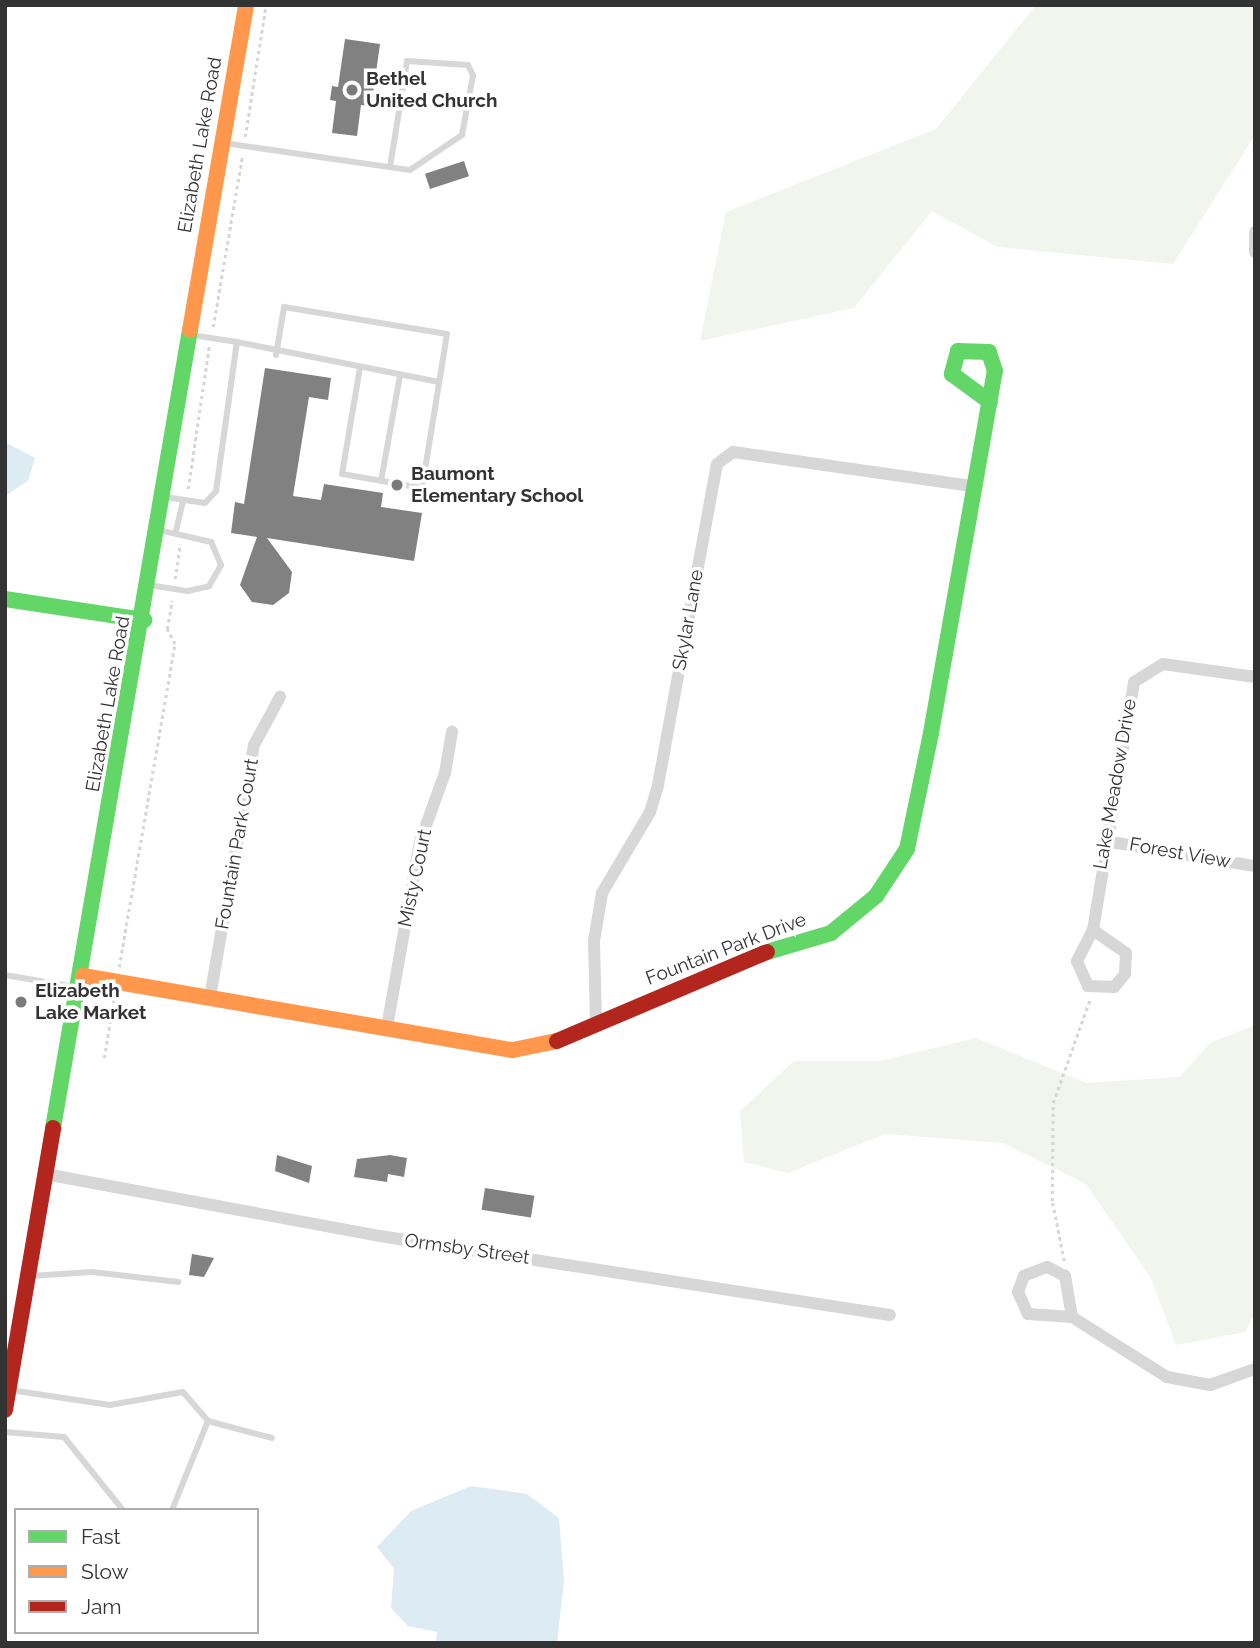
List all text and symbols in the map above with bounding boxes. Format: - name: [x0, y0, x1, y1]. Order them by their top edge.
- street label: Elizabeth Lake Road: [173, 55, 227, 235]
- place label: Bethel United Church: [366, 68, 497, 112]
- marker: Bethel United Church: [344, 82, 360, 98]
- place label: Baumont Elementary School: [411, 463, 584, 507]
- marker: Baumont Elementary School: [389, 477, 405, 493]
- street label: Skylar Lane: [668, 567, 708, 673]
- street label: Elizabeth Lake Road: [81, 614, 135, 794]
- street label: Lake Meadow Drive: [1089, 697, 1141, 871]
- street label: Fountain Park Court: [211, 757, 263, 931]
- street label: Misty Court: [393, 827, 437, 929]
- street label: Forest View: [1127, 833, 1233, 873]
- street label: Fountain Park Drive: [643, 908, 809, 990]
- place label: Elizabeth Lake Market: [35, 980, 146, 1024]
- marker: Elizabeth Lake Market: [13, 994, 29, 1010]
- street label: Ormsby Street: [403, 1229, 531, 1269]
- legend: [14, 1508, 259, 1634]
- text: Fast: [81, 1524, 121, 1549]
- text: Slow: [81, 1559, 129, 1584]
- text: Jam: [81, 1594, 122, 1619]

